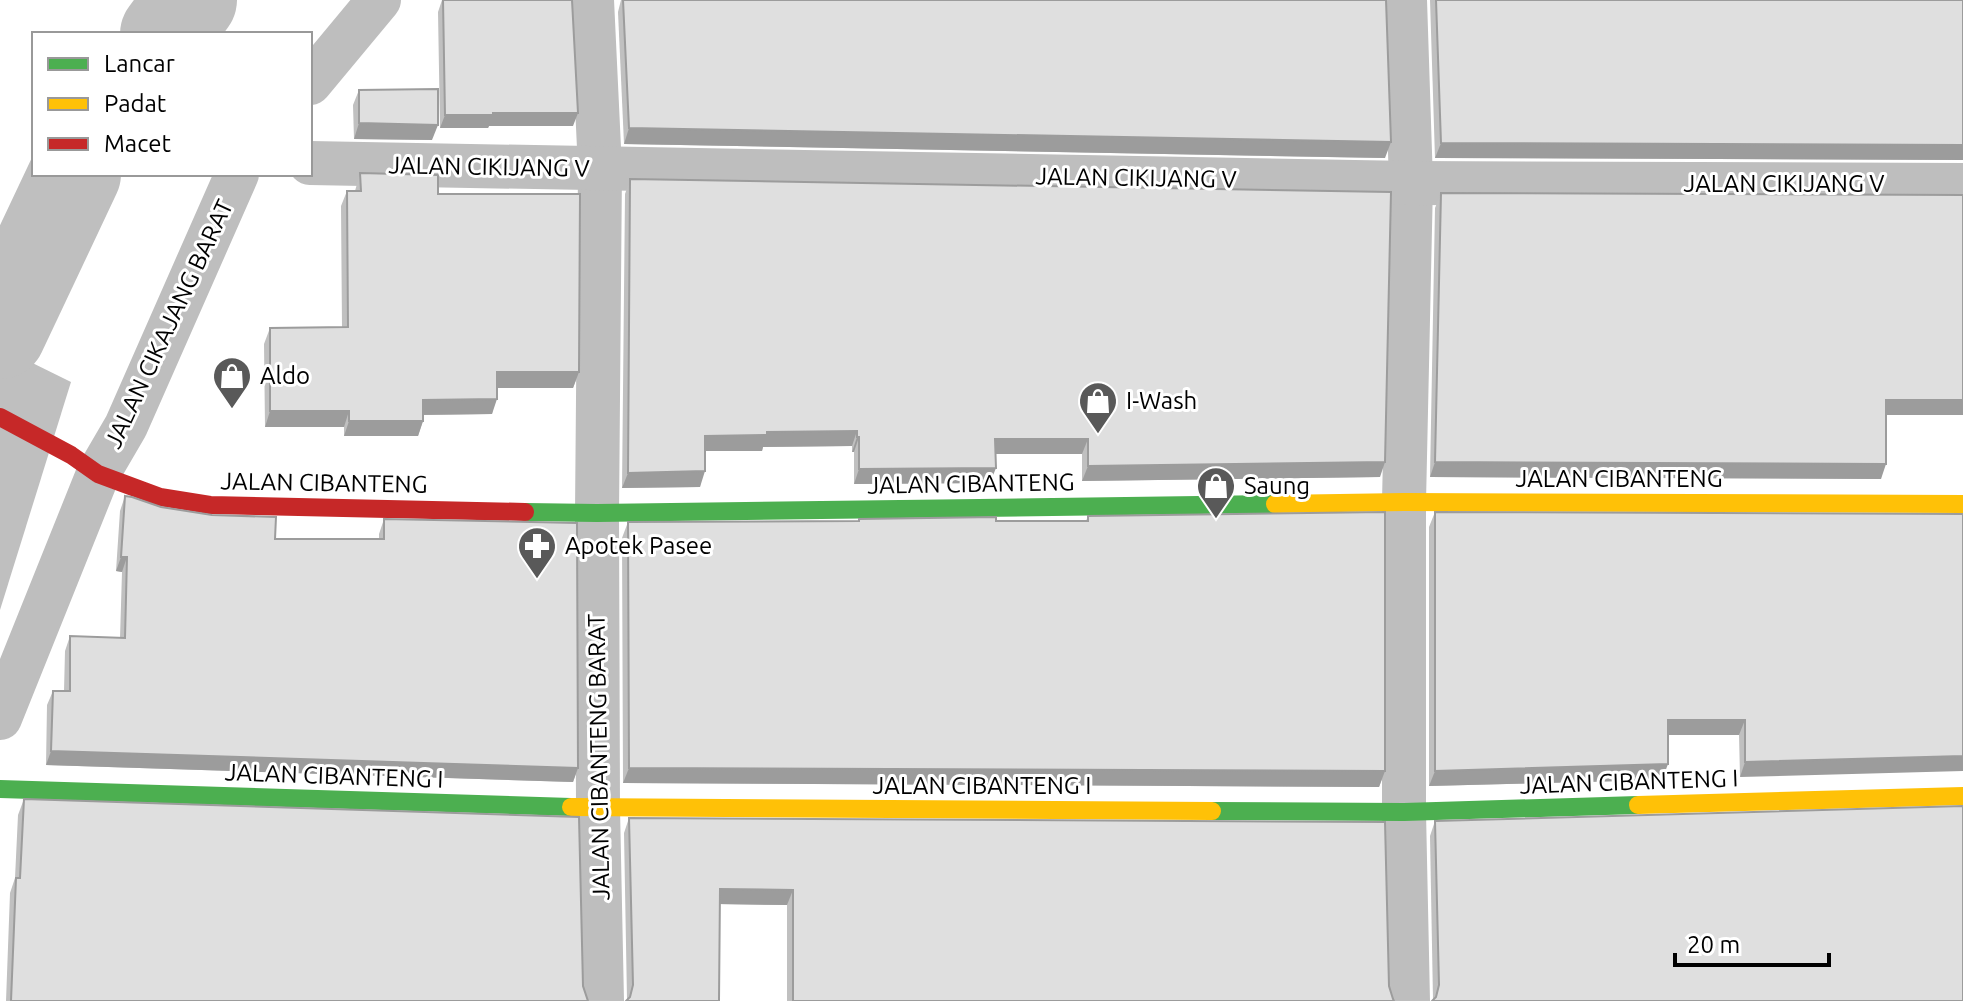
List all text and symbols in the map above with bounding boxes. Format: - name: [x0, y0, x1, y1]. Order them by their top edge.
- legend: [32, 32, 312, 176]
- text: Lancar: [104, 50, 175, 77]
- text: Padat: [104, 90, 167, 117]
- text: Macet: [104, 130, 172, 157]
- street label: JALAN CIKIJANG V: [388, 151, 590, 182]
- street label: JALAN CIKIJANG V: [1035, 162, 1237, 193]
- street label: JALAN CIKIJANG V: [1683, 170, 1885, 197]
- street label: JALAN CIKAJANG BARAT: [99, 195, 238, 452]
- shop icon: Aldo: [211, 355, 253, 410]
- place label: Aldo: [260, 362, 310, 389]
- shop icon: I-Wash: [1077, 380, 1119, 435]
- place label: I-Wash: [1126, 387, 1197, 414]
- shop icon: Saung: [1195, 465, 1237, 520]
- street label: JALAN CIBANTENG: [1515, 465, 1723, 492]
- street label: JALAN CIBANTENG: [220, 467, 428, 498]
- street label: JALAN CIBANTENG: [867, 468, 1075, 499]
- place label: Saung: [1244, 472, 1310, 499]
- pharmacy icon: Apotek Pasee: [516, 525, 558, 580]
- place label: Apotek Pasee: [565, 532, 712, 559]
- street label: JALAN CIBANTENG BARAT: [583, 613, 615, 901]
- street label: JALAN CIBANTENG I: [224, 758, 444, 793]
- street label: JALAN CIBANTENG I: [1519, 764, 1739, 799]
- street label: JALAN CIBANTENG I: [873, 772, 1091, 799]
- scale bar: [1675, 917, 1829, 967]
- text: 20 m: [1687, 931, 1740, 958]

